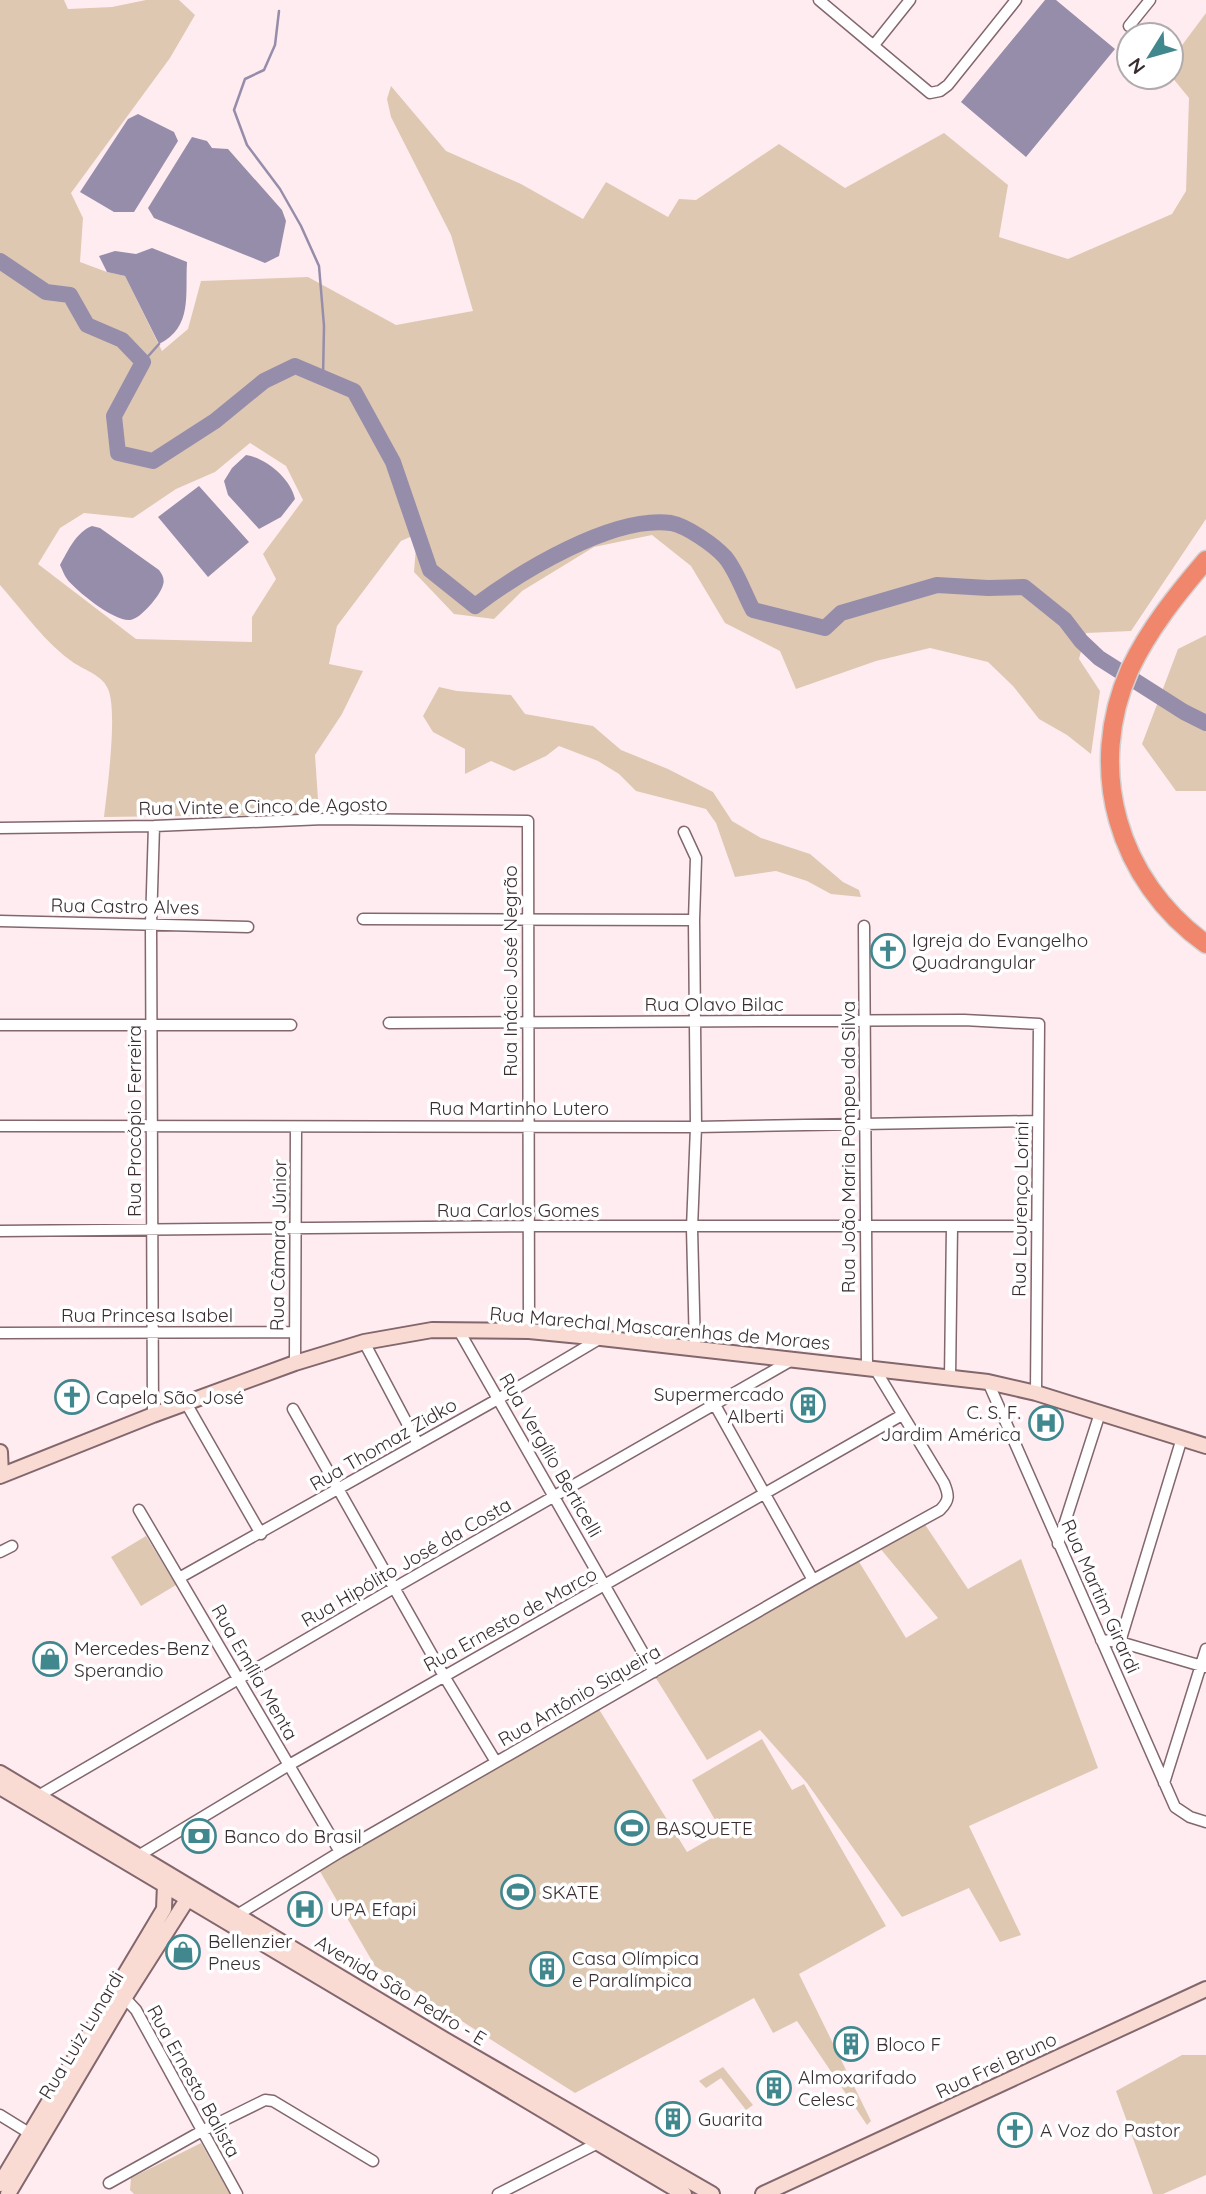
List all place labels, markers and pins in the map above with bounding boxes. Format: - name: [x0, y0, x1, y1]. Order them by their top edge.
- place label: Igreja do Evangelho Quadrangular: [912, 928, 1088, 974]
- church icon: Igreja do Evangelho Quadrangular: [869, 932, 907, 970]
- church icon: Capela São José: [53, 1378, 91, 1416]
- place label: Supermercado Alberti: [654, 1382, 784, 1428]
- place label: Capela São José: [96, 1385, 244, 1409]
- building icon: Supermercado Alberti: [789, 1386, 827, 1424]
- place label: C. S. F. Jardim América: [881, 1400, 1021, 1446]
- hospital icon: C. S. F. Jardim América: [1027, 1404, 1065, 1442]
- place label: Mercedes-Benz Sperandio: [74, 1636, 210, 1682]
- shop icon: Mercedes-Benz Sperandio: [31, 1640, 69, 1678]
- sports icon: BASQUETE: [613, 1809, 651, 1847]
- place label: BASQUETE: [656, 1816, 753, 1840]
- bank icon: Banco do Brasil: [180, 1817, 218, 1855]
- place label: Banco do Brasil: [224, 1824, 362, 1848]
- sports icon: SKATE: [499, 1873, 537, 1911]
- place label: SKATE: [542, 1880, 599, 1904]
- hospital icon: UPA Efapi: [286, 1890, 324, 1928]
- place label: UPA Efapi: [330, 1897, 416, 1921]
- place label: Bellenzier Pneus: [208, 1929, 293, 1975]
- shop icon: Bellenzier Pneus: [164, 1933, 202, 1971]
- place label: Casa Olímpica e Paralímpica: [572, 1946, 699, 1992]
- building icon: Casa Olímpica e Paralímpica: [528, 1950, 566, 1988]
- building icon: Bloco F: [832, 2025, 870, 2063]
- place label: Bloco F: [876, 2032, 941, 2056]
- place label: Almoxarifado Celesc: [798, 2065, 917, 2111]
- building icon: Almoxarifado Celesc: [755, 2069, 793, 2107]
- building icon: Guarita: [654, 2100, 692, 2138]
- place label: Guarita: [698, 2107, 763, 2131]
- church icon: A Voz do Pastor: [996, 2111, 1034, 2149]
- place label: A Voz do Pastor: [1040, 2118, 1181, 2142]

